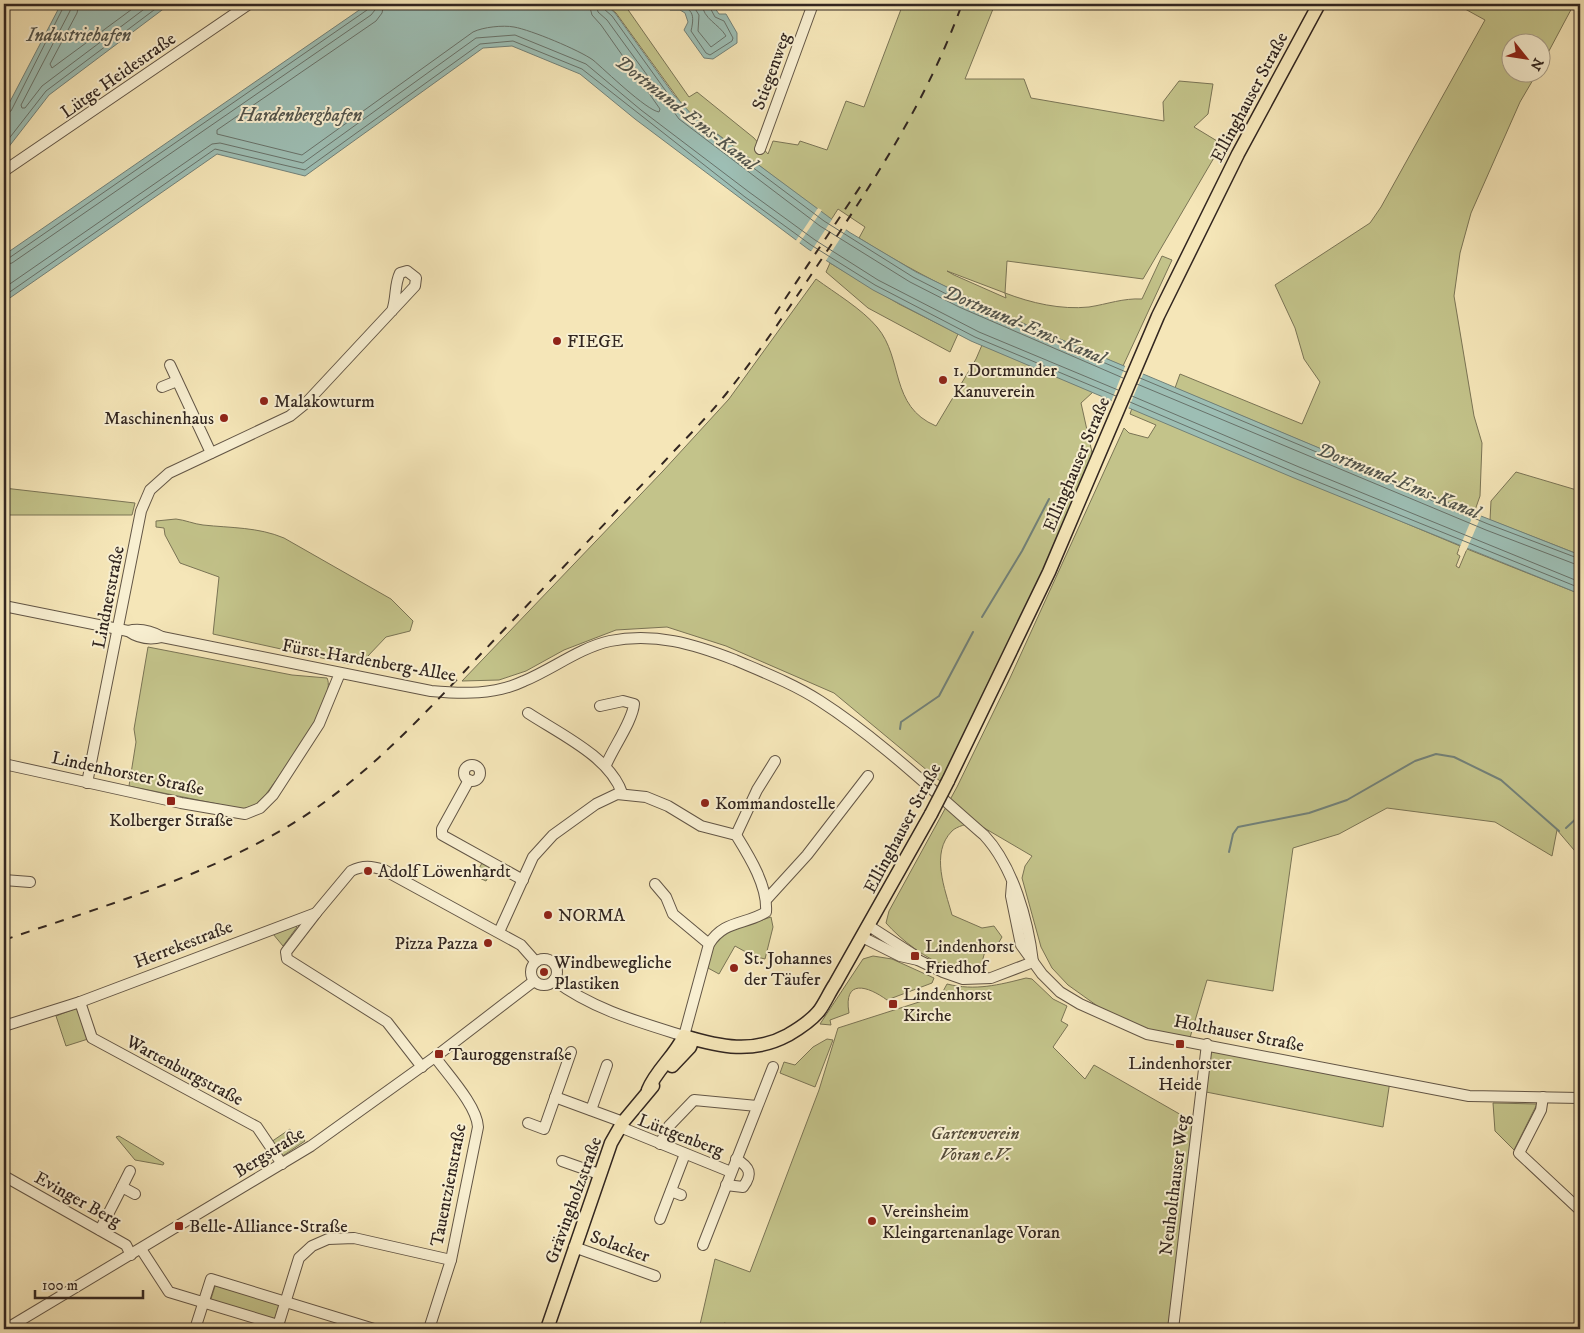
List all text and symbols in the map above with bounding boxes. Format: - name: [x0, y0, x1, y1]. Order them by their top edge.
- water label: Industriehafen: [26, 24, 132, 47]
- street label: Lütge Heidestraße: [57, 28, 180, 124]
- street label: Ellinghauser Straße: [1206, 29, 1293, 166]
- street label: Stiegenweg: [748, 30, 796, 113]
- north arrow: [1502, 32, 1552, 82]
- water label: Dortmund-Ems-Kanal: [611, 51, 763, 177]
- text: N: [1525, 55, 1547, 74]
- water label: Hardenberghafen: [237, 104, 362, 127]
- water label: Dortmund-Ems-Kanal: [940, 281, 1111, 371]
- place label: FIEGE: [567, 331, 624, 353]
- marker: FIEGE: [551, 335, 563, 347]
- place label: 1. Dortmunder Kanuverein: [953, 360, 1057, 403]
- marker: 1. Dortmunder Kanuverein: [937, 374, 949, 386]
- place label: Malakowturm: [274, 391, 375, 413]
- street label: Ellinghauser Straße: [1039, 394, 1115, 535]
- marker: Malakowturm: [258, 395, 270, 407]
- place label: Maschinenhaus: [104, 408, 214, 430]
- marker: Maschinenhaus: [218, 412, 230, 424]
- water label: Dortmund-Ems-Kanal: [1314, 438, 1485, 525]
- street label: Lindnerstraße: [88, 544, 130, 650]
- street label: Fürst-Hardenberg-Allee: [280, 635, 458, 687]
- street label: Lindenhorster Straße: [50, 747, 206, 801]
- street label: Ellinghauser Straße: [859, 760, 946, 897]
- place label: Kommandostelle: [715, 793, 835, 815]
- marker: Kolberger Straße: [165, 795, 177, 807]
- marker: Kommandostelle: [699, 797, 711, 809]
- place label: Kolberger Straße: [109, 810, 233, 832]
- place label: Adolf Löwenhardt: [378, 861, 511, 883]
- marker: Adolf Löwenhardt: [362, 865, 374, 877]
- place label: NORMA: [558, 905, 626, 927]
- marker: NORMA: [542, 909, 554, 921]
- street label: Herrekestraße: [131, 916, 236, 974]
- place label: Pizza Pazza: [394, 933, 478, 955]
- place label: Lindenhorst Friedhof: [925, 936, 1015, 979]
- marker: Pizza Pazza: [482, 937, 494, 949]
- place label: St. Johannes der Täufer: [744, 948, 832, 991]
- marker: Lindenhorst Friedhof: [909, 950, 921, 962]
- place label: Windbewegliche Plastiken: [553, 952, 672, 995]
- marker: St. Johannes der Täufer: [728, 962, 740, 974]
- marker: Windbewegliche Plastiken: [538, 966, 550, 978]
- place label: Lindenhorst Kirche: [903, 984, 993, 1027]
- marker: Lindenhorst Kirche: [887, 998, 899, 1010]
- street label: Holthauser Straße: [1172, 1011, 1306, 1057]
- street label: Wartenburgstraße: [121, 1030, 247, 1111]
- marker: Lindenhorster Heide: [1174, 1038, 1186, 1050]
- place label: Tauroggenstraße: [449, 1044, 572, 1066]
- marker: Tauroggenstraße: [433, 1048, 445, 1060]
- place label: Lindenhorster Heide: [1128, 1053, 1232, 1096]
- street label: Lüttgenberg: [635, 1110, 727, 1162]
- street label: Neuholthauser Weg: [1155, 1113, 1195, 1257]
- street label: Tauentzienstraße: [426, 1122, 472, 1248]
- street label: Bergstraße: [230, 1123, 309, 1183]
- park label: Gartenverein Voran e.V.: [931, 1123, 1019, 1166]
- street label: Grävingholzstraße: [541, 1134, 607, 1267]
- street label: Evinger Berg: [30, 1167, 125, 1233]
- place label: Vereinsheim Kleingartenanlage Voran: [881, 1201, 1061, 1244]
- marker: Vereinsheim Kleingartenanlage Voran: [866, 1215, 878, 1227]
- place label: Belle-Alliance-Straße: [189, 1216, 348, 1238]
- marker: Belle-Alliance-Straße: [173, 1220, 185, 1232]
- street label: Solacker: [587, 1226, 653, 1268]
- scale bar: [35, 1268, 142, 1300]
- text: 100 m: [42, 1276, 78, 1295]

